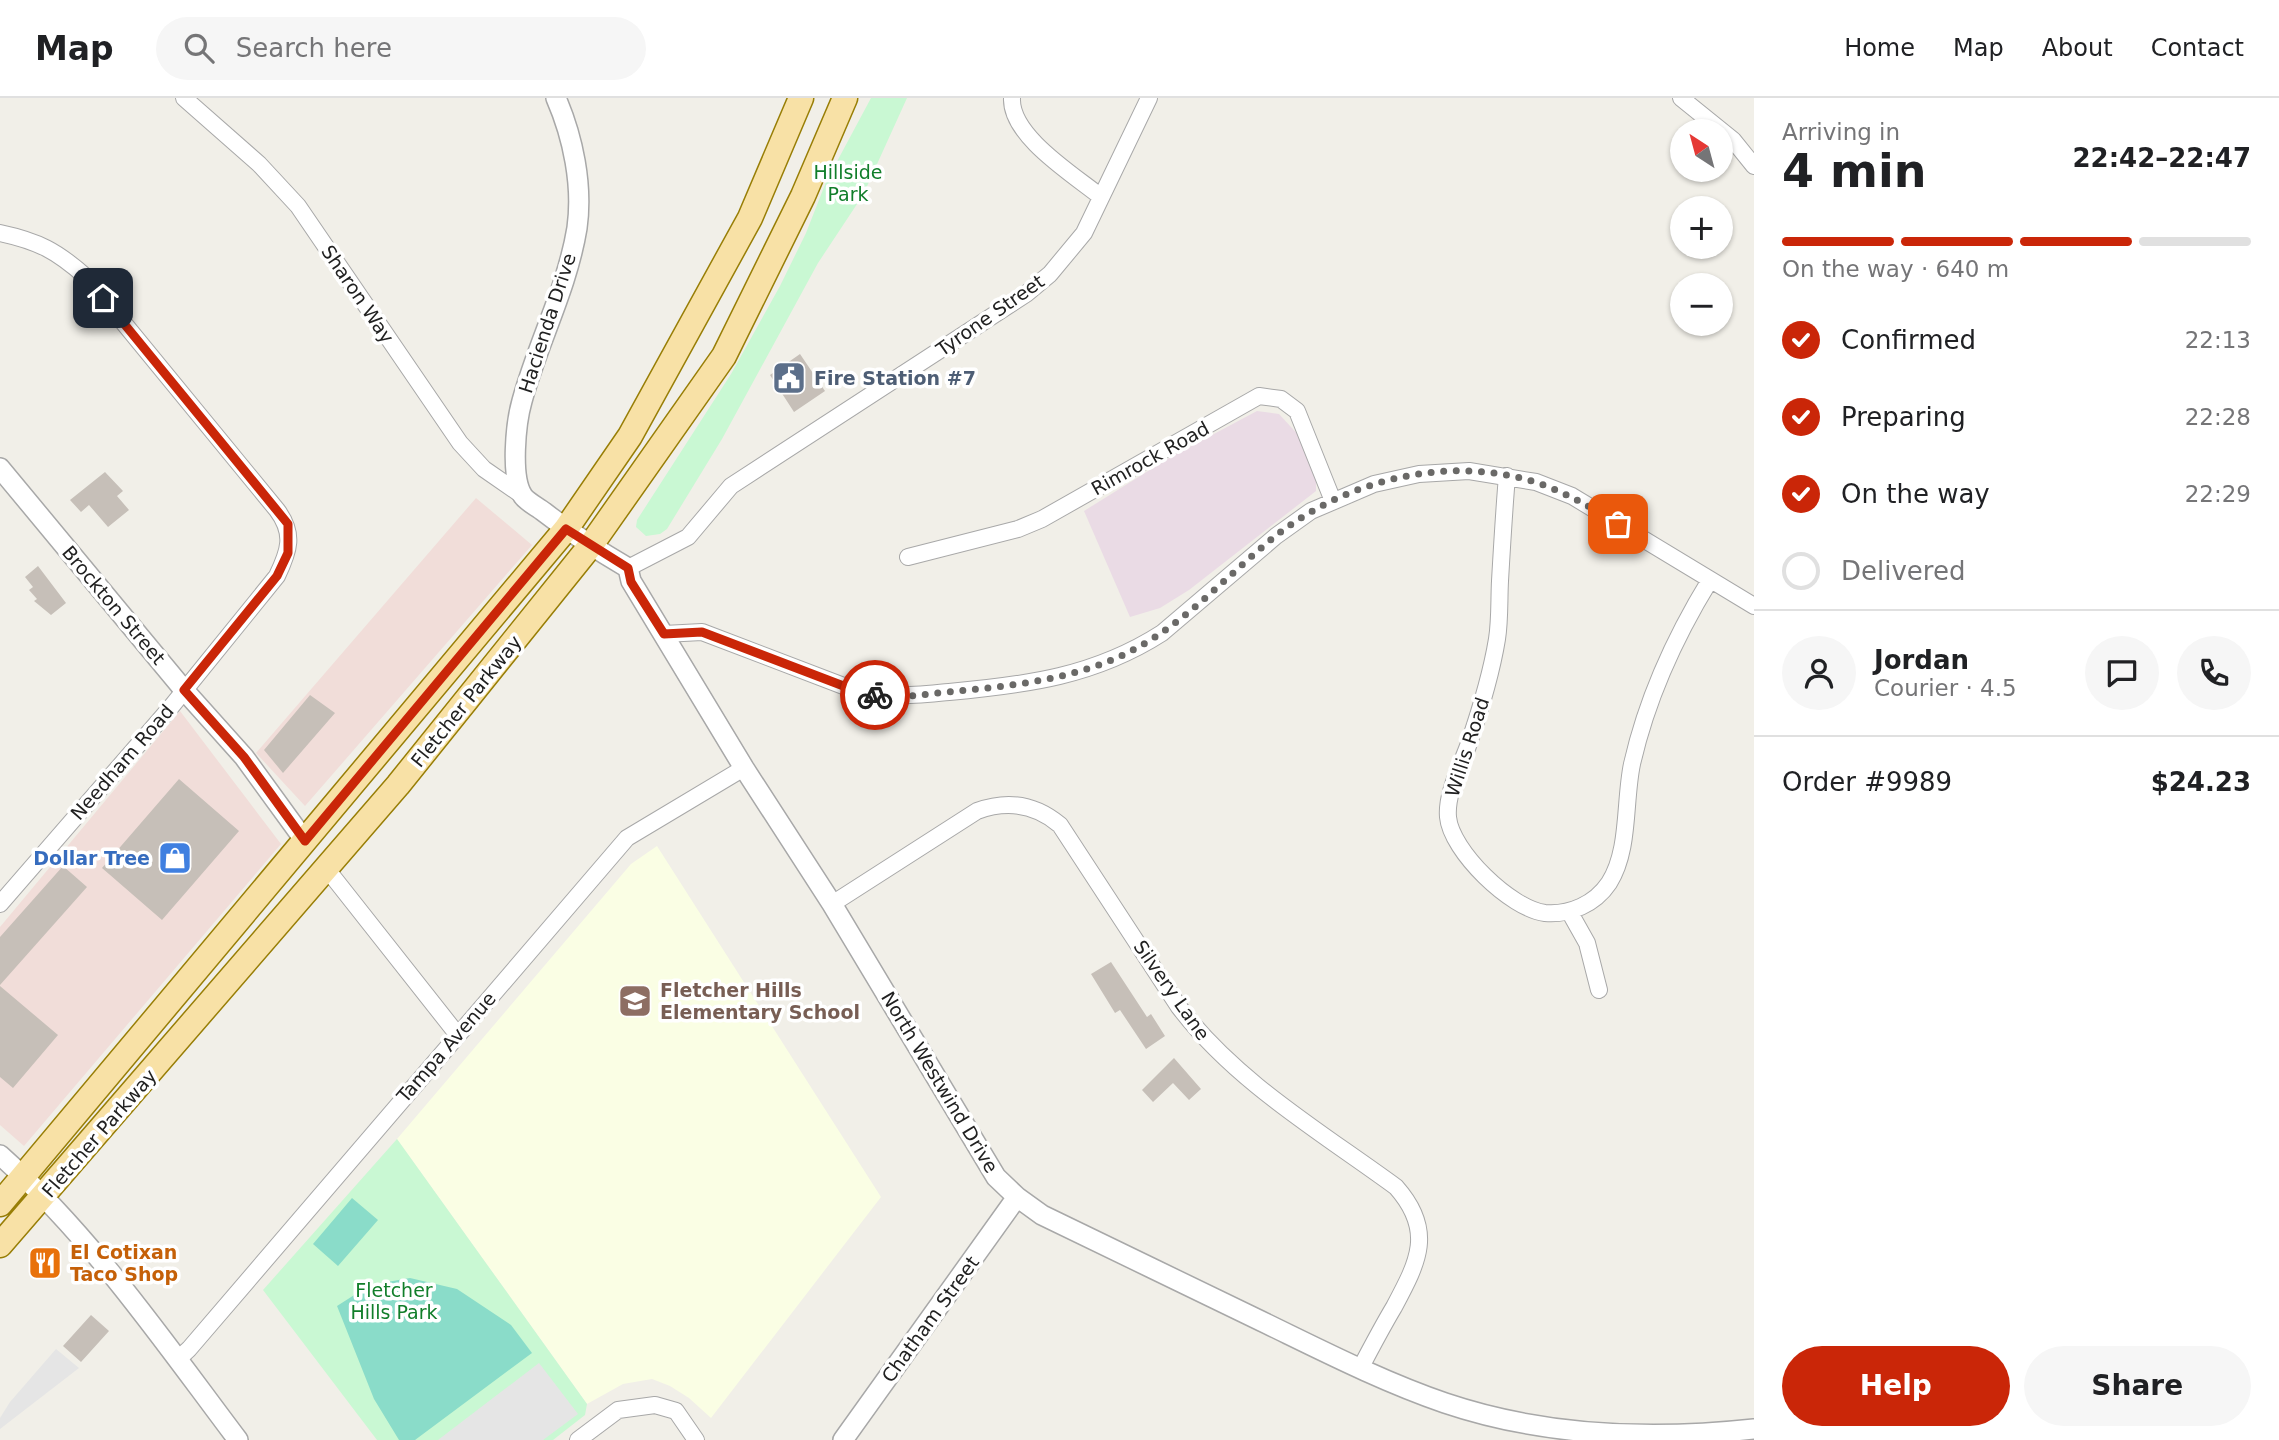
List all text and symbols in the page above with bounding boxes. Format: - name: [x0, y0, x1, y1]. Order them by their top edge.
- search box: [156, 17, 646, 80]
- text: Map: [35, 29, 114, 68]
- icon: search: [180, 29, 218, 67]
- text: Search here: [236, 33, 392, 63]
- text: Home: [1844, 34, 1915, 62]
- text: Map: [1953, 34, 2004, 62]
- text: About: [2042, 34, 2113, 62]
- text: Contact: [2151, 34, 2244, 62]
- north arrow: [1670, 119, 1732, 182]
- map controls: [1670, 119, 1733, 336]
- text: Arriving in: [1782, 119, 1900, 145]
- text: 22:42–22:47: [2072, 143, 2251, 173]
- text: 4 min: [1782, 144, 1926, 198]
- park label: Hillside Park: [813, 161, 883, 205]
- button: +: [1670, 196, 1733, 259]
- street label: Sharon Way: [317, 241, 399, 347]
- street label: Hacienda Drive: [514, 250, 580, 396]
- text: On the way · 640 m: [1782, 256, 2009, 282]
- pin: [73, 268, 133, 328]
- street label: Tyrone Street: [931, 270, 1048, 361]
- button: −: [1670, 273, 1733, 336]
- icon: home: [84, 279, 122, 317]
- icon: check: [1782, 321, 1820, 359]
- text: Confirmed: [1841, 325, 1976, 355]
- text: 22:13: [2185, 327, 2251, 353]
- public building icon: Fire Station #7: [770, 359, 808, 397]
- place label: Fire Station #7: [814, 367, 976, 389]
- icon: check: [1782, 398, 1820, 436]
- text: Preparing: [1841, 402, 1966, 432]
- text: 22:28: [2185, 404, 2251, 430]
- street label: Rimrock Road: [1087, 417, 1213, 499]
- icon: check: [1782, 475, 1820, 513]
- text: On the way: [1841, 479, 1990, 509]
- text: 22:29: [2185, 481, 2251, 507]
- pin: [1588, 494, 1648, 554]
- icon: bag: [1599, 505, 1637, 543]
- street label: Brockton Street: [58, 541, 170, 669]
- text: Delivered: [1841, 556, 1965, 586]
- street label: Fletcher Parkway: [406, 631, 526, 771]
- button: person: [1782, 636, 1856, 710]
- button: chat: [2085, 636, 2159, 710]
- button: phone: [2177, 636, 2251, 710]
- text: Jordan: [1874, 645, 1969, 675]
- courier: [840, 660, 910, 730]
- text: Courier · 4.5: [1874, 675, 2017, 701]
- icon: bike: [856, 676, 894, 714]
- street label: Willis Road: [1441, 695, 1493, 799]
- street label: Needham Road: [66, 700, 178, 824]
- text: Order #9989: [1782, 767, 1952, 797]
- text: $24.23: [2151, 767, 2251, 797]
- shop icon: Dollar Tree: [156, 839, 194, 877]
- place label: Dollar Tree: [33, 847, 150, 869]
- street label: Silvery Lane: [1130, 936, 1214, 1044]
- place label: Fletcher Hills Elementary School: [660, 979, 860, 1023]
- school or university icon: Fletcher Hills Elementary School: [616, 982, 654, 1020]
- street label: Tampa Avenue: [391, 987, 500, 1107]
- street label: North Westwind Drive: [877, 987, 1003, 1177]
- street label: Fletcher Parkway: [37, 1064, 161, 1202]
- place label: El Cotixan Taco Shop: [70, 1241, 178, 1285]
- restaurant icon: El Cotixan Taco Shop: [26, 1244, 64, 1282]
- street label: Chatham Street: [877, 1252, 983, 1386]
- park label: Fletcher Hills Park: [350, 1279, 438, 1323]
- button: Help: [1782, 1346, 2010, 1426]
- button: Share: [2024, 1346, 2251, 1426]

